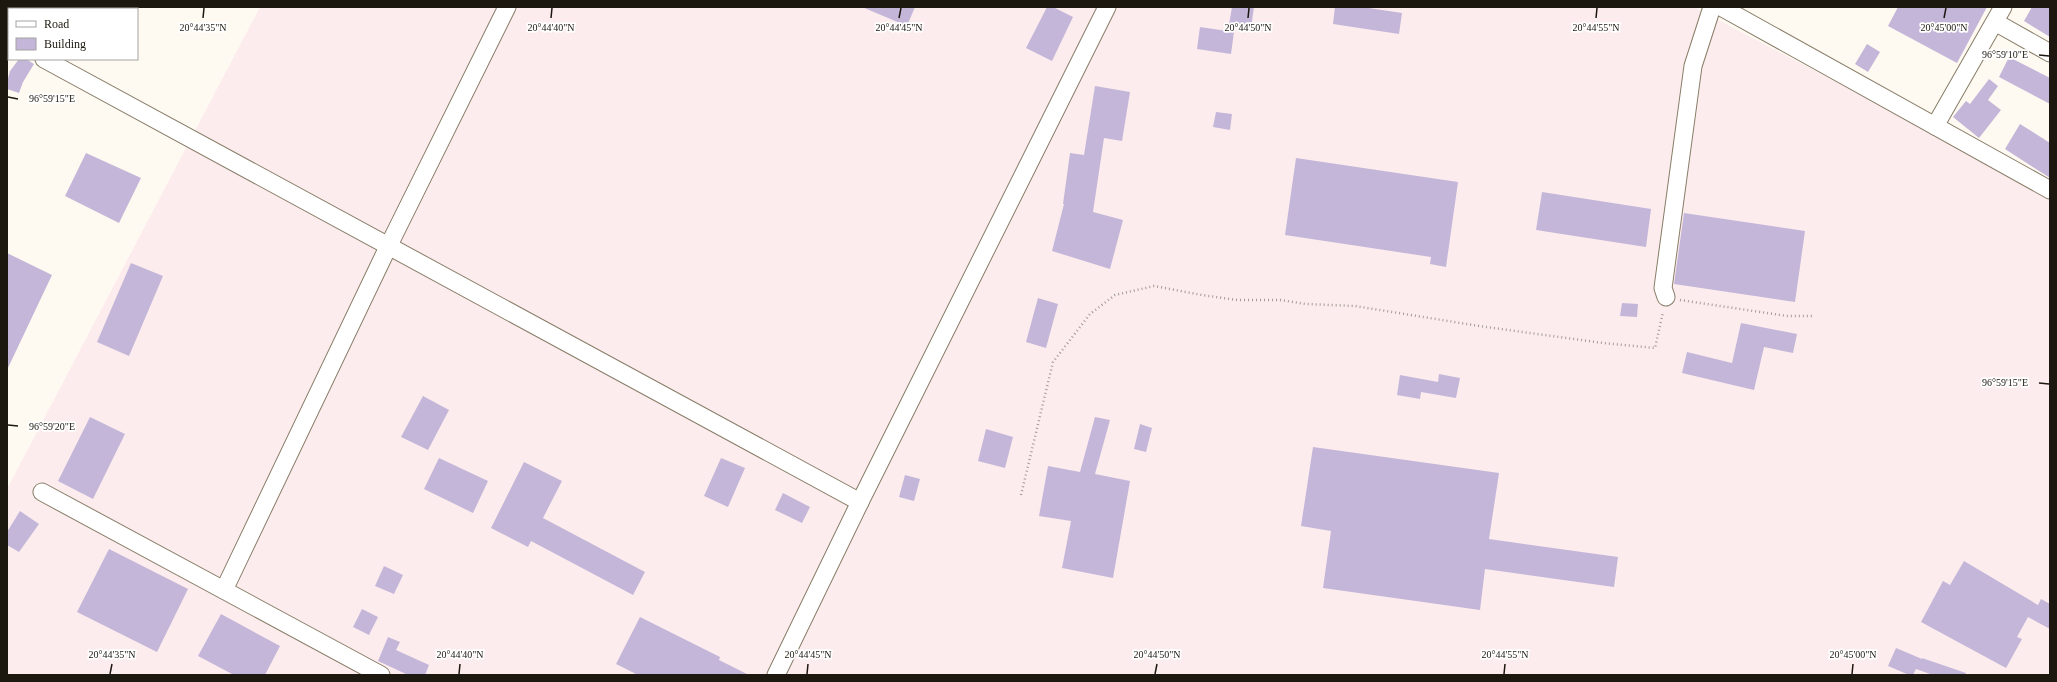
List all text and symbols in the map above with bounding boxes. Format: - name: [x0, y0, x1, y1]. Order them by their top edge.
- legend: [8, 8, 138, 60]
- text: Road: [44, 17, 69, 31]
- text: 20°44'35"N: [179, 22, 227, 33]
- text: 20°44'40"N: [527, 22, 575, 33]
- text: 20°44'45"N: [875, 22, 923, 33]
- text: 20°44'50"N: [1224, 22, 1272, 33]
- text: 20°44'55"N: [1572, 22, 1620, 33]
- text: 20°45'00"N: [1920, 22, 1968, 33]
- text: Building: [44, 37, 86, 51]
- text: 96°59'10"E: [1982, 49, 2028, 60]
- text: 96°59'15"E: [29, 93, 75, 104]
- text: 96°59'15"E: [1982, 377, 2028, 388]
- text: 96°59'20"E: [29, 421, 75, 432]
- text: 20°44'35"N: [88, 649, 136, 660]
- text: 20°44'40"N: [436, 649, 484, 660]
- text: 20°44'45"N: [784, 649, 832, 660]
- text: 20°44'50"N: [1133, 649, 1181, 660]
- text: 20°44'55"N: [1481, 649, 1529, 660]
- text: 20°45'00"N: [1829, 649, 1877, 660]

